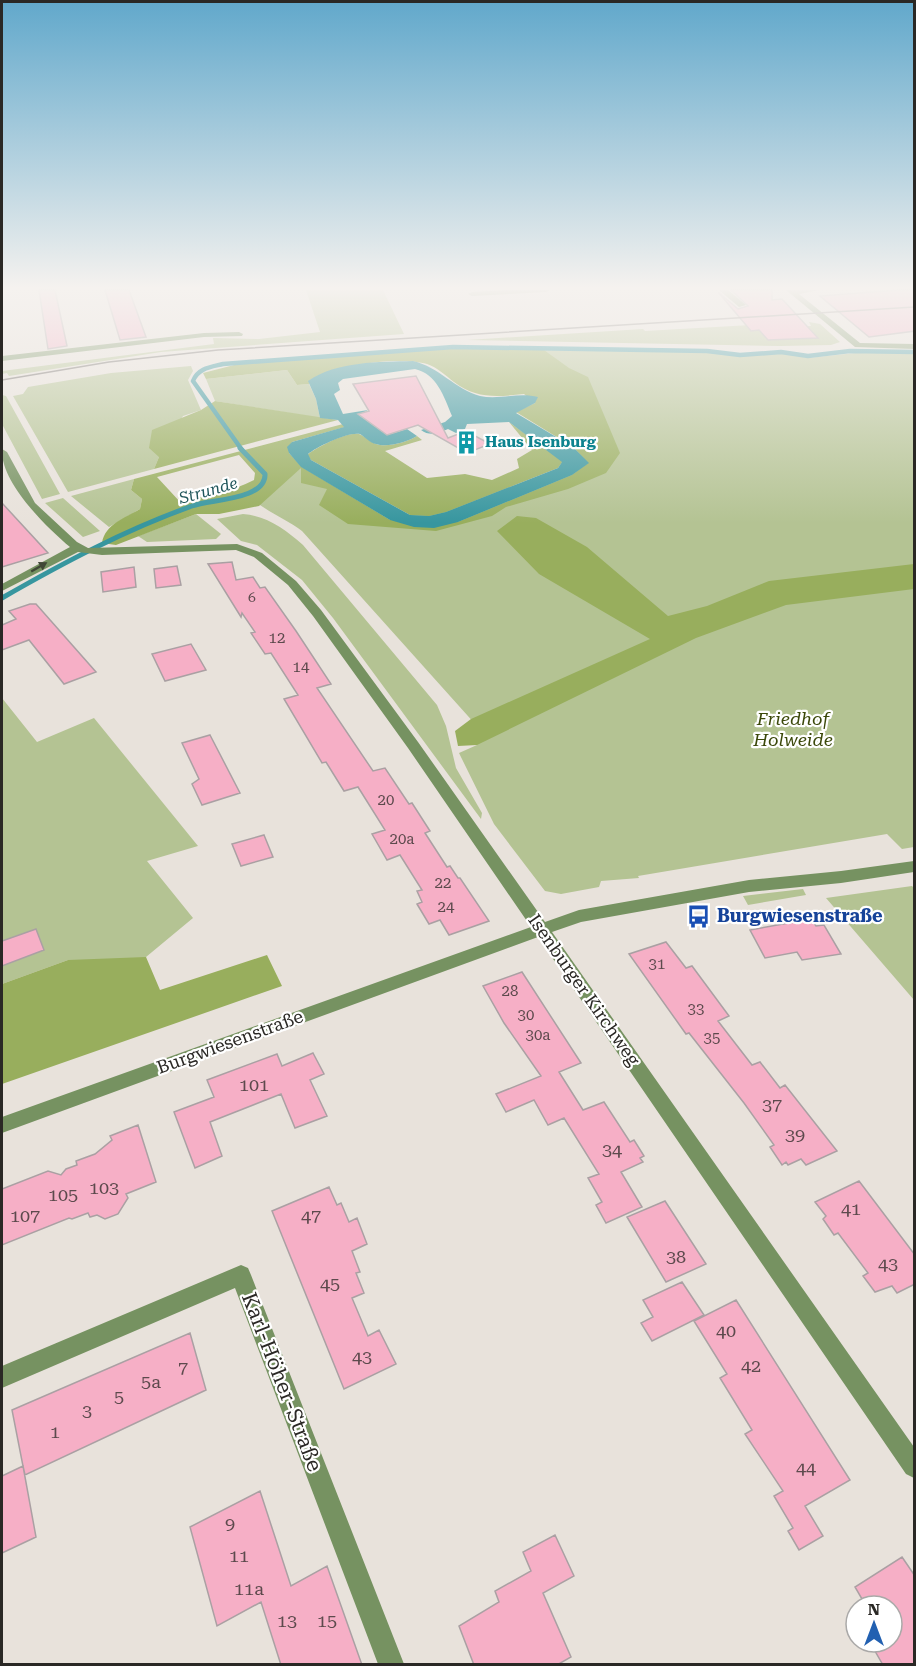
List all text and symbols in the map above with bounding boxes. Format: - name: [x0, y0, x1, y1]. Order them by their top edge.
- building icon: Haus Isenburg: [454, 429, 480, 455]
- place label: Haus Isenburg: [485, 433, 597, 451]
- water label: Strunde: [176, 473, 240, 508]
- one-way arrow: [31, 562, 48, 572]
- house number: 6: [248, 589, 256, 605]
- house number: 12: [269, 629, 285, 647]
- house number: 14: [293, 658, 310, 676]
- park label: Friedhof Holweide: [752, 708, 833, 750]
- house number: 20: [378, 791, 394, 809]
- house number: 20a: [390, 830, 414, 848]
- house number: 22: [435, 874, 451, 892]
- house number: 24: [438, 898, 455, 916]
- bus stop icon: Burgwiesenstraße: [686, 903, 712, 929]
- place label: Burgwiesenstraße: [717, 905, 883, 926]
- street label: Isenburger Kirchweg: [524, 910, 645, 1070]
- house number: 31: [649, 955, 665, 973]
- house number: 28: [502, 982, 518, 1000]
- house number: 33: [688, 1000, 704, 1018]
- street label: Burgwiesenstraße: [154, 1005, 306, 1078]
- house number: 30: [518, 1006, 534, 1024]
- house number: 30a: [526, 1026, 550, 1044]
- house number: 35: [704, 1029, 720, 1047]
- house number: 101: [239, 1074, 269, 1095]
- house number: 37: [762, 1094, 782, 1115]
- house number: 39: [785, 1124, 805, 1145]
- house number: 34: [602, 1139, 622, 1160]
- house number: 103: [89, 1177, 119, 1198]
- house number: 105: [48, 1184, 78, 1205]
- house number: 41: [841, 1198, 861, 1219]
- house number: 107: [10, 1205, 40, 1226]
- house number: 47: [301, 1205, 321, 1226]
- house number: 38: [666, 1246, 686, 1267]
- house number: 43: [878, 1253, 898, 1274]
- house number: 45: [320, 1273, 340, 1294]
- street label: Karl-Höher-Straße: [237, 1289, 327, 1475]
- house number: 40: [716, 1320, 736, 1341]
- house number: 43: [352, 1346, 372, 1367]
- house number: 42: [741, 1355, 761, 1376]
- house number: 7: [178, 1357, 188, 1378]
- house number: 5a: [141, 1371, 161, 1392]
- house number: 5: [114, 1386, 124, 1407]
- house number: 3: [82, 1400, 92, 1421]
- house number: 1: [50, 1421, 60, 1442]
- house number: 44: [796, 1457, 816, 1478]
- house number: 9: [225, 1513, 235, 1534]
- house number: 11: [229, 1545, 249, 1566]
- house number: 11a: [234, 1578, 264, 1599]
- north arrow: [844, 1594, 904, 1654]
- text: N: [868, 1600, 880, 1619]
- house number: 13: [277, 1610, 297, 1631]
- house number: 15: [317, 1610, 337, 1631]

